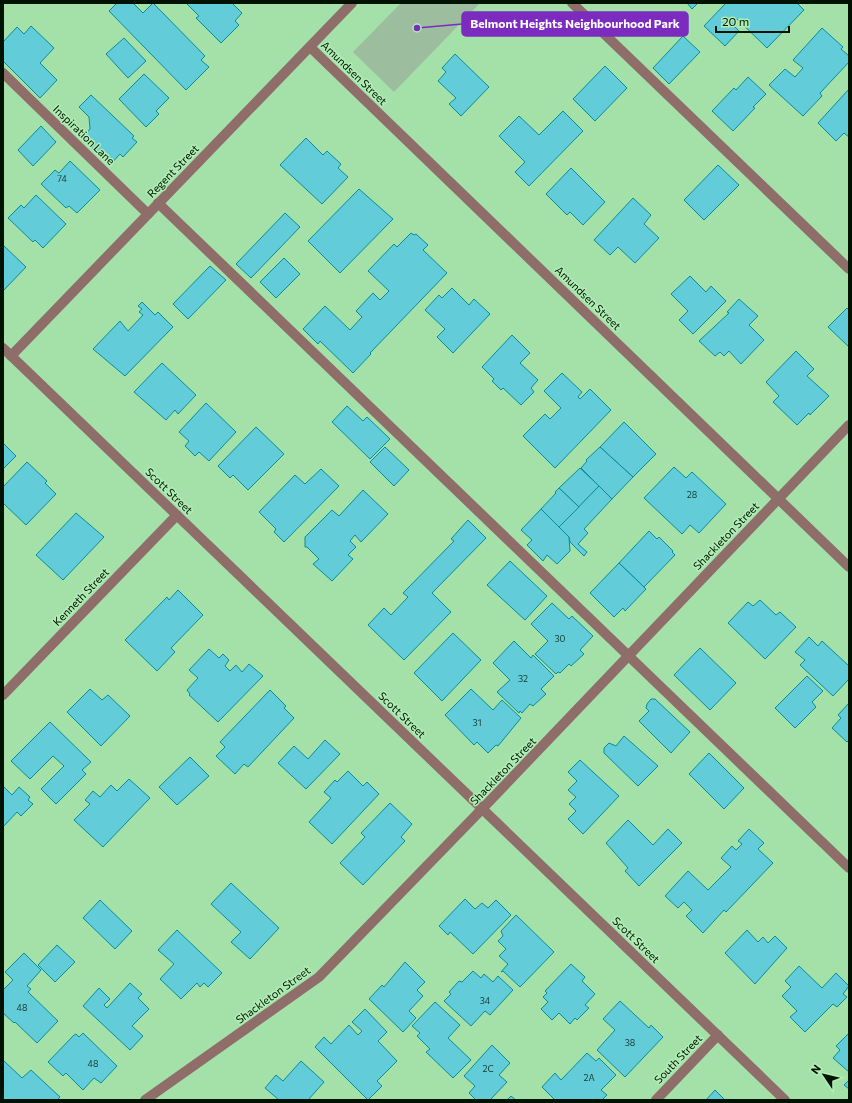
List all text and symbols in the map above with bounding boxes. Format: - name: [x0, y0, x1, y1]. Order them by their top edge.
- scale bar: [716, 8, 789, 34]
- callout: Belmont Heights Neighbourhood Park: [462, 12, 688, 36]
- text: 20 m: [722, 14, 749, 28]
- text: Belmont Heights Neighbourhood Park: [470, 16, 680, 30]
- street label: Amundsen Street: [319, 38, 390, 108]
- street label: Inspiration Lane: [51, 102, 118, 167]
- street label: Regent Street: [144, 141, 201, 200]
- house number: 74: [57, 173, 67, 184]
- street label: Amundsen Street: [553, 263, 624, 333]
- street label: Scott Street: [143, 465, 196, 517]
- house number: 28: [687, 489, 697, 500]
- street label: Shackleton Street: [690, 499, 762, 572]
- street label: Kenneth Street: [50, 565, 112, 628]
- house number: 30: [554, 633, 566, 644]
- house number: 32: [518, 673, 528, 684]
- street label: Scott Street: [376, 689, 429, 741]
- house number: 31: [473, 717, 481, 728]
- street label: Shackleton Street: [467, 734, 539, 807]
- street label: Scott Street: [610, 914, 663, 966]
- street label: Shackleton Street: [233, 963, 313, 1026]
- house number: 34: [480, 995, 491, 1006]
- house number: 48: [17, 1002, 27, 1013]
- street label: South Street: [651, 1031, 705, 1086]
- house number: 38: [625, 1037, 635, 1048]
- north arrow: [804, 1055, 844, 1095]
- house number: 48: [88, 1058, 98, 1069]
- text: N: [808, 1062, 823, 1076]
- house number: 2C: [482, 1063, 494, 1074]
- house number: 2A: [583, 1072, 595, 1083]

